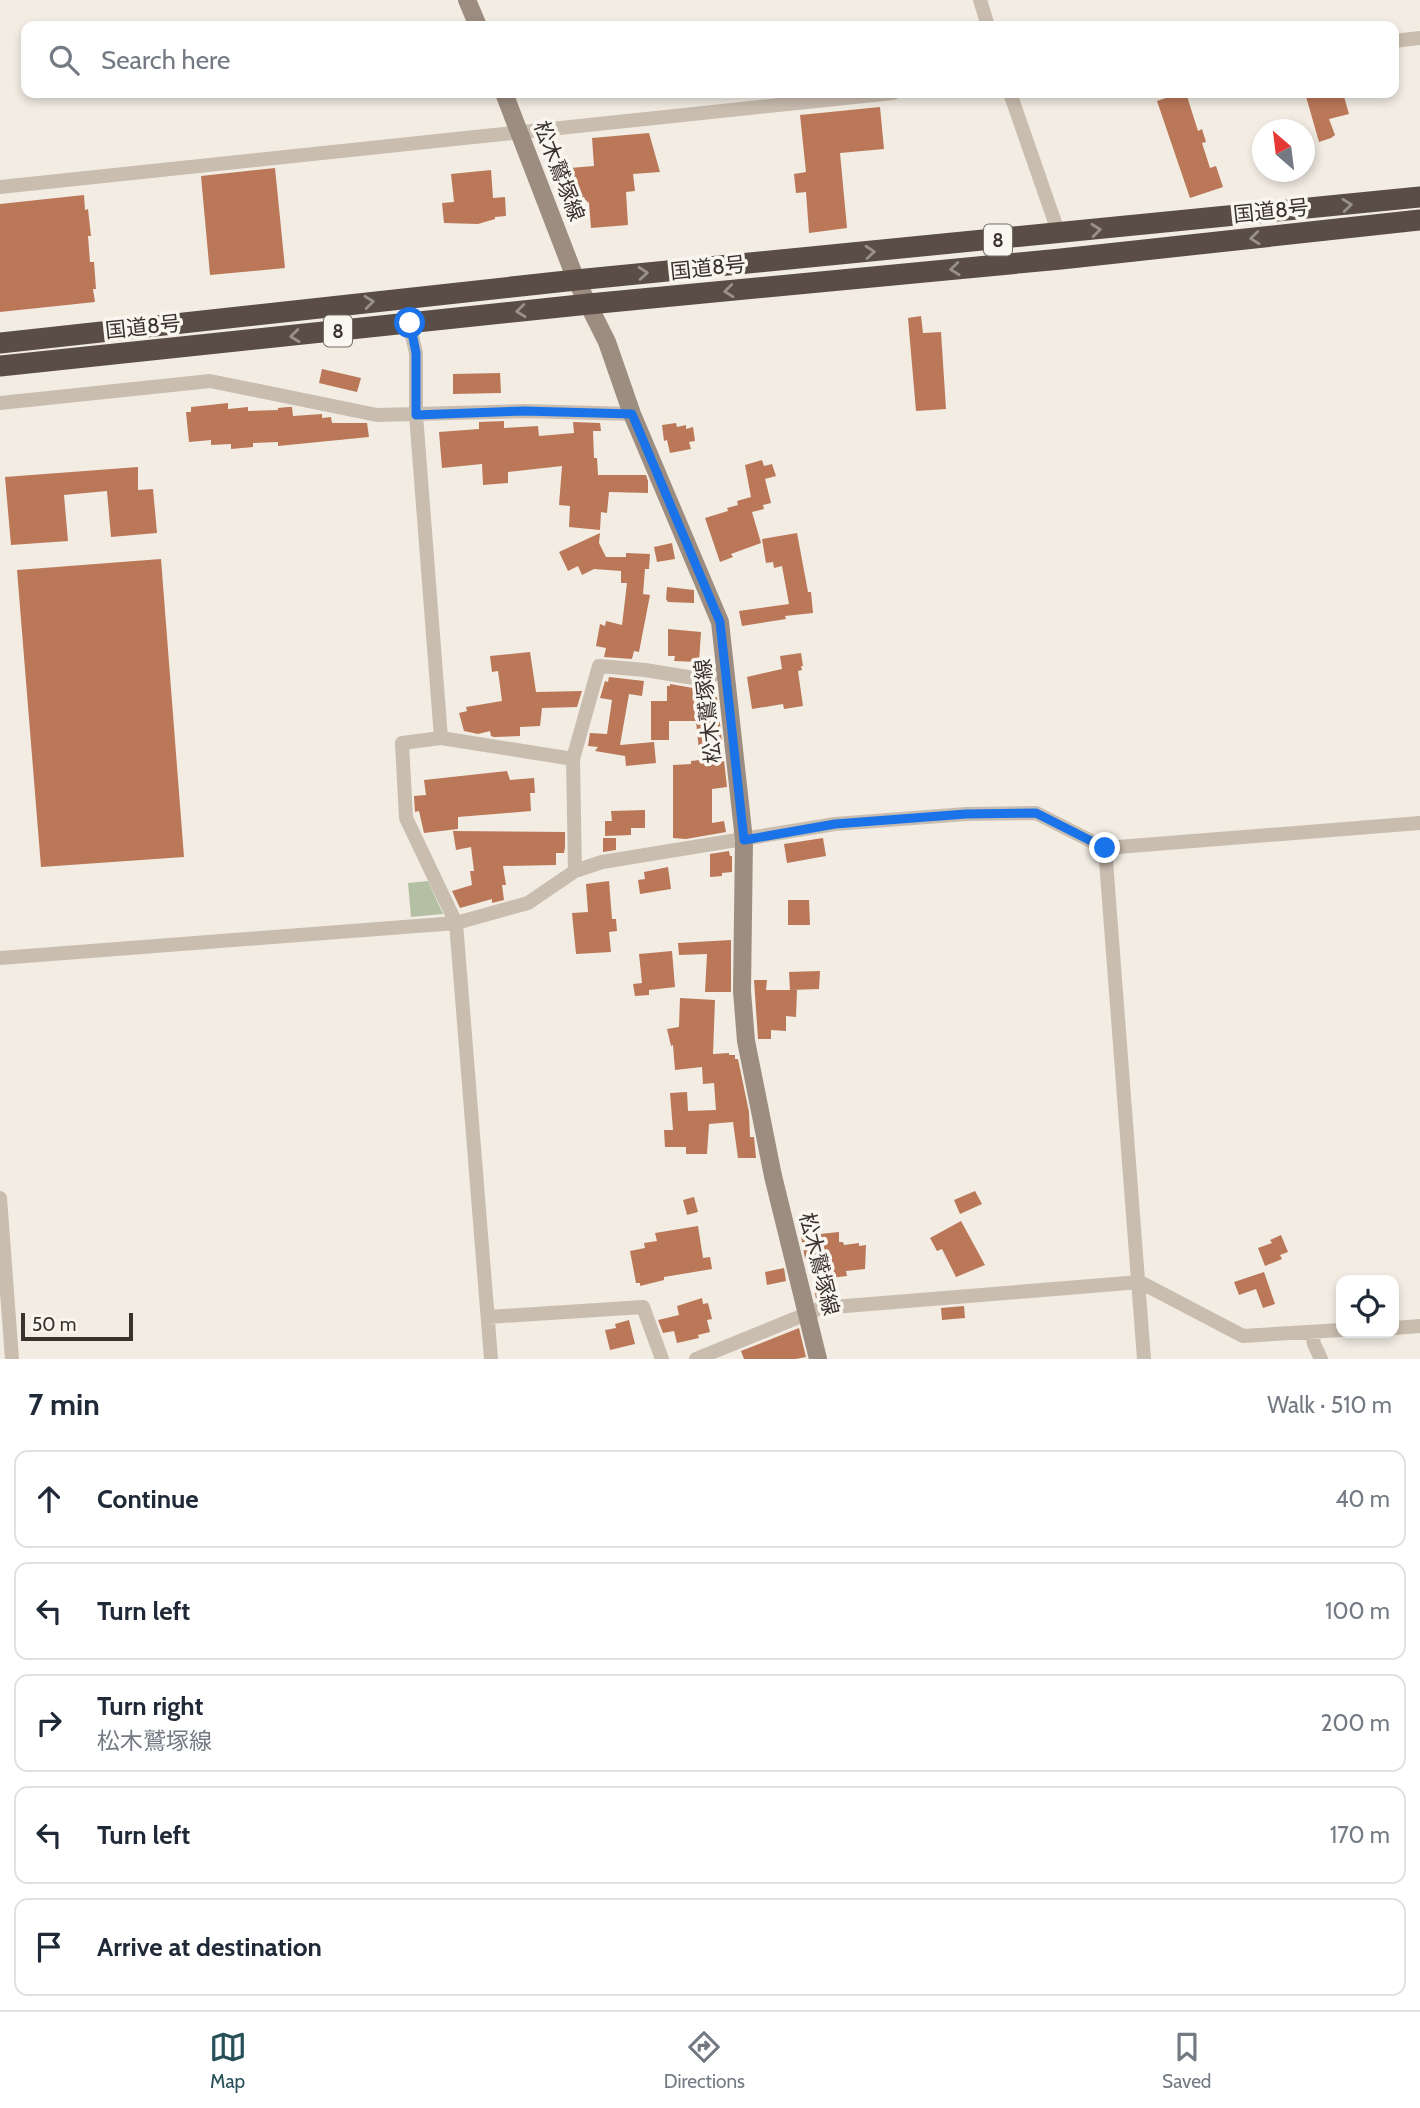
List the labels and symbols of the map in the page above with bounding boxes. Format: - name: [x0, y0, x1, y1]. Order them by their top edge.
- street label: 松木鷲塚線: [529, 117, 590, 224]
- north arrow: [1252, 119, 1315, 182]
- street label: 国道8号: [1232, 194, 1310, 227]
- one-way arrow: [1341, 197, 1353, 212]
- one-way arrow: [1091, 223, 1102, 238]
- road number: 8: [984, 224, 1012, 256]
- one-way arrow: [1249, 230, 1261, 245]
- one-way arrow: [865, 245, 876, 260]
- street label: 国道8号: [669, 251, 747, 284]
- one-way arrow: [950, 261, 961, 276]
- one-way arrow: [638, 266, 649, 281]
- one-way arrow: [723, 283, 734, 298]
- one-way arrow: [364, 295, 375, 310]
- one-way arrow: [515, 304, 527, 319]
- route start: [394, 307, 425, 338]
- street label: 国道8号: [104, 310, 182, 343]
- road number: 8: [324, 316, 352, 346]
- one-way arrow: [289, 328, 301, 343]
- street label: 松木鷲塚線: [690, 658, 725, 765]
- route end: [1089, 832, 1120, 863]
- street label: 松木鷲塚線: [795, 1210, 844, 1318]
- scale bar: [21, 1310, 133, 1342]

